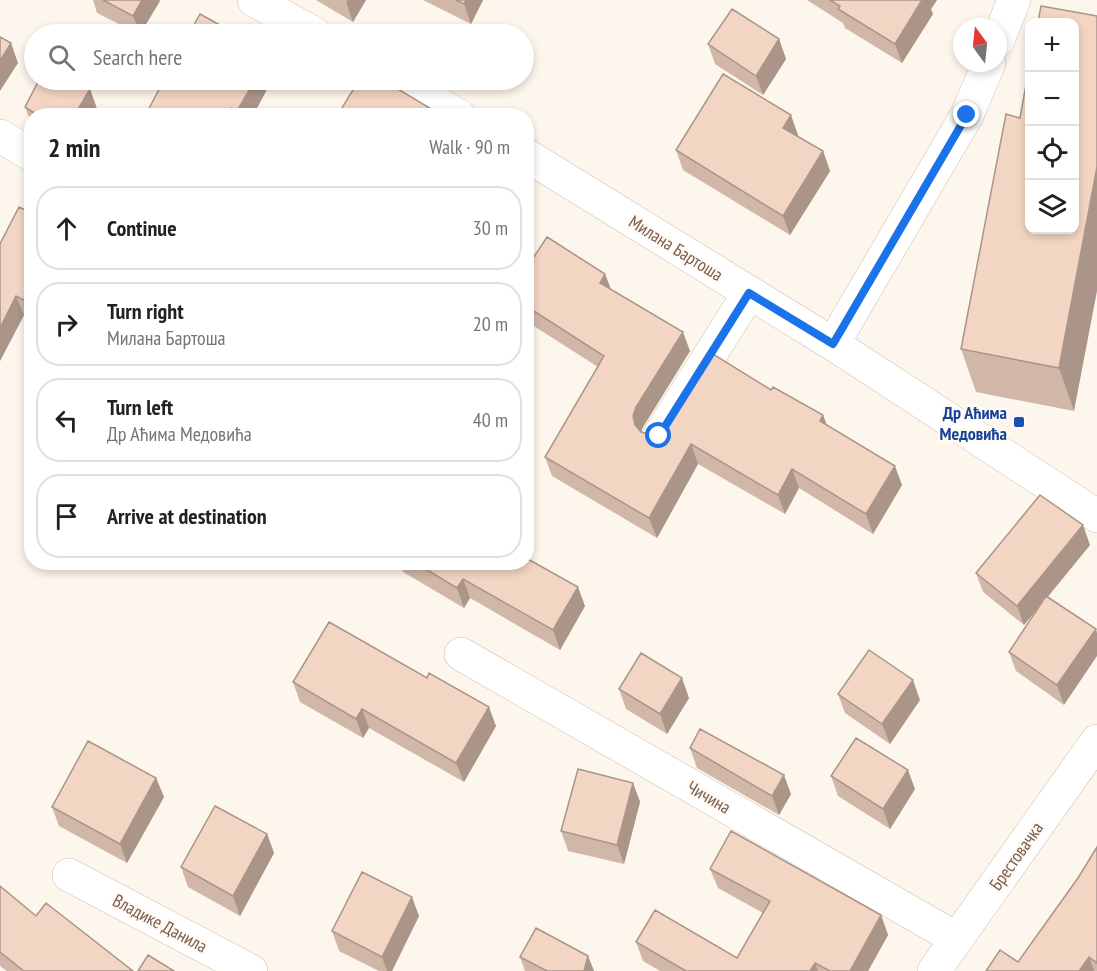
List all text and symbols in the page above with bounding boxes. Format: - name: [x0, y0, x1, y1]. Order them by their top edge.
- north arrow: [953, 18, 1007, 72]
- map controls: [1025, 18, 1079, 234]
- button: +: [1025, 18, 1079, 72]
- search box: [24, 24, 534, 90]
- icon: search: [45, 41, 78, 74]
- text: Search here: [93, 43, 182, 71]
- button: −: [1025, 72, 1079, 126]
- route end: [953, 101, 979, 127]
- button: locate: [1025, 126, 1079, 180]
- text: 2 min: [48, 131, 101, 164]
- text: Walk · 90 m: [429, 134, 510, 160]
- button: layers: [1025, 180, 1079, 234]
- street label: Милана Бартоша: [625, 210, 727, 286]
- icon: ahead: [50, 212, 83, 245]
- text: Continue: [107, 214, 177, 242]
- text: 30 m: [473, 215, 508, 241]
- text: Turn right: [107, 297, 184, 325]
- icon: right: [50, 308, 83, 341]
- text: 20 m: [473, 311, 508, 337]
- text: Милана Бартоша: [107, 325, 226, 351]
- text: Turn left: [107, 393, 173, 421]
- place label: Др Аћима Медовића: [940, 401, 1007, 445]
- icon: left: [50, 404, 83, 437]
- text: 40 m: [473, 407, 508, 433]
- marker: Др Аћима Медовића: [1012, 415, 1026, 429]
- text: Др Аћима Медовића: [107, 421, 252, 447]
- route start: [645, 422, 671, 448]
- icon: arrive: [50, 500, 83, 533]
- text: Arrive at destination: [107, 502, 267, 530]
- street label: Чичина: [683, 775, 735, 819]
- street label: Брестовачка: [984, 817, 1048, 895]
- street label: Владике Данила: [109, 888, 211, 958]

